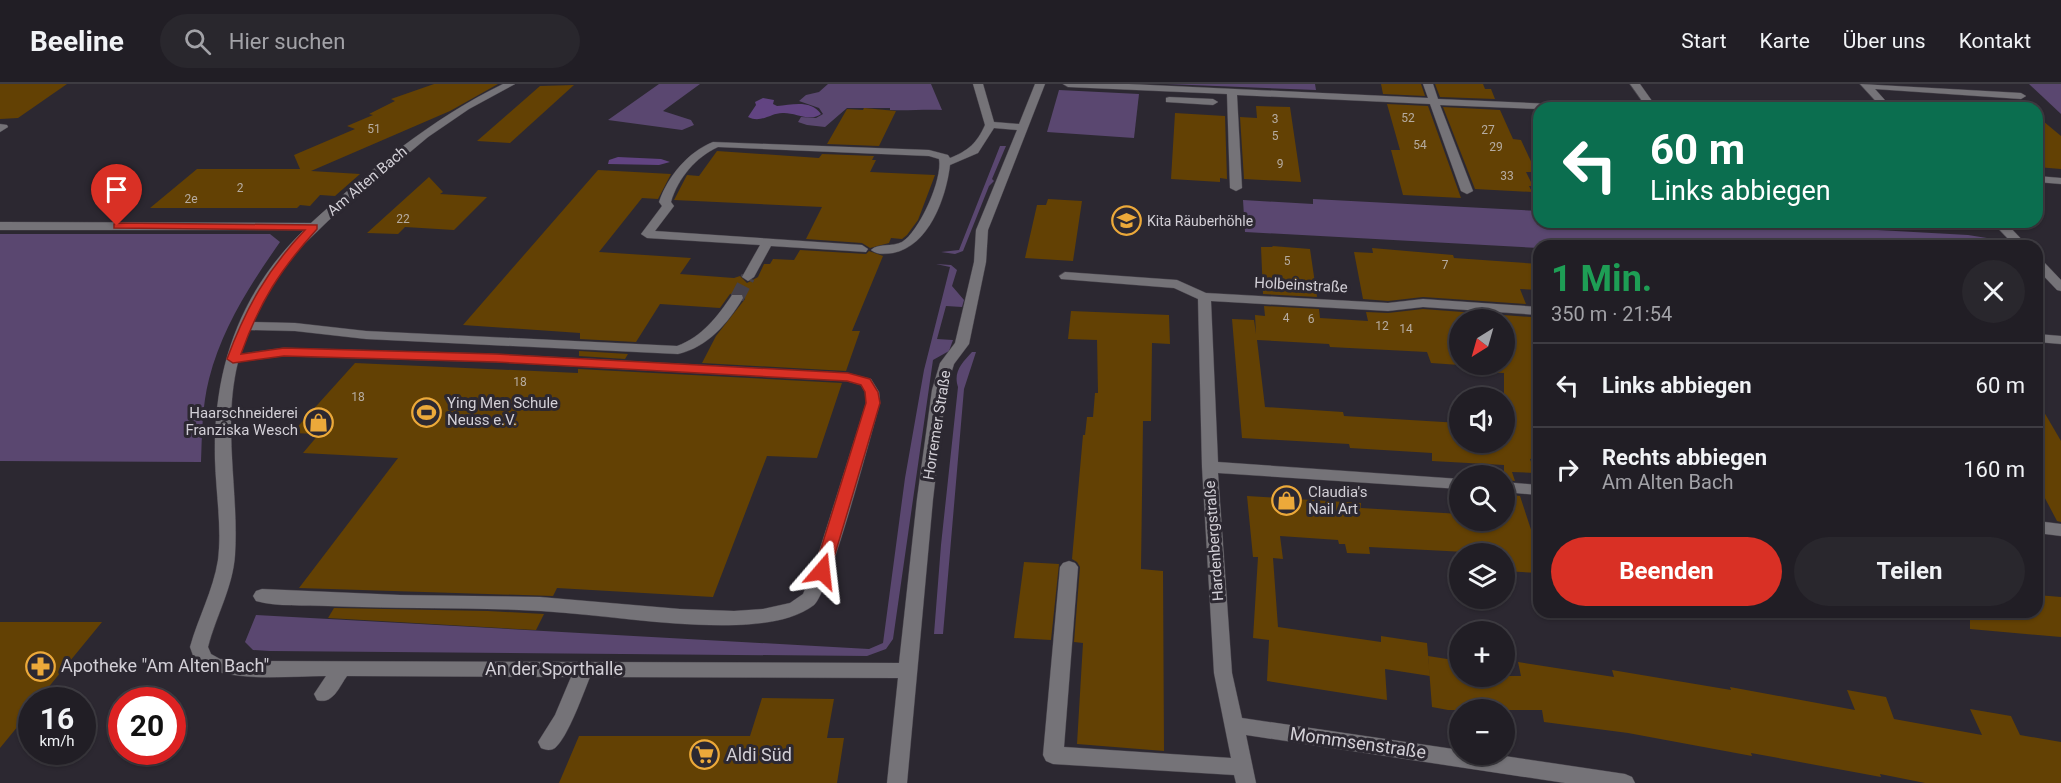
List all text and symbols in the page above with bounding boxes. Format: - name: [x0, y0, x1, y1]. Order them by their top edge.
- search box: [160, 14, 580, 68]
- text: Beeline: [30, 25, 124, 58]
- icon: search: [181, 25, 214, 58]
- text: Hier suchen: [229, 29, 345, 54]
- text: Start: [1681, 29, 1727, 53]
- text: Karte: [1760, 29, 1810, 53]
- text: Über uns: [1843, 29, 1926, 53]
- text: Kontakt: [1959, 29, 2031, 53]
- house number: 52: [1401, 111, 1415, 125]
- house number: 3: [1272, 112, 1278, 126]
- house number: 51: [367, 122, 381, 136]
- house number: 27: [1481, 123, 1495, 137]
- text: 60 m: [1650, 125, 1745, 174]
- icon: left: [1551, 126, 1629, 204]
- house number: 5: [1272, 129, 1279, 143]
- house number: 54: [1413, 138, 1427, 152]
- house number: 29: [1489, 140, 1503, 154]
- street label: Am Alten Bach: [323, 142, 411, 220]
- house number: 9: [1277, 157, 1283, 171]
- pin: [91, 164, 142, 226]
- house number: 33: [1500, 169, 1514, 183]
- icon: arrive: [100, 173, 133, 206]
- text: Links abbiegen: [1650, 175, 1831, 207]
- house number: 2: [237, 181, 244, 195]
- house number: 2e: [184, 192, 198, 206]
- school or university icon: Kita Räuberhöhle: [1110, 205, 1142, 237]
- house number: 22: [396, 212, 410, 226]
- place label: Kita Räuberhöhle: [1147, 213, 1253, 229]
- house number: 5: [1284, 254, 1291, 268]
- house number: 7: [1442, 258, 1449, 272]
- text: 1 Min.: [1551, 258, 1652, 300]
- button: close: [1962, 260, 2025, 323]
- street label: Holbeinstraße: [1254, 274, 1348, 296]
- text: 350 m · 21:54: [1551, 302, 1672, 326]
- north arrow: [1449, 309, 1515, 375]
- map controls: [1449, 309, 1515, 765]
- house number: 4: [1283, 311, 1290, 325]
- house number: 6: [1308, 312, 1315, 326]
- house number: 12: [1375, 319, 1389, 333]
- house number: 14: [1399, 322, 1413, 336]
- street label: Horremer Straße: [919, 369, 955, 481]
- icon: left: [1551, 369, 1584, 402]
- text: Links abbiegen: [1602, 373, 1752, 398]
- text: 60 m: [1976, 373, 2025, 398]
- house number: 18: [513, 375, 527, 389]
- button: sound: [1449, 387, 1515, 453]
- house number: 18: [351, 390, 365, 404]
- place label: Ying Men Schule Neuss e.V.: [447, 394, 558, 429]
- sports icon: Ying Men Schule Neuss e.V.: [410, 396, 442, 428]
- place label: Haarschneiderei Franziska Wesch: [185, 404, 298, 439]
- shop icon: Haarschneiderei Franziska Wesch: [303, 406, 335, 438]
- text: Rechts abbiegen: [1602, 445, 1767, 470]
- icon: right: [1551, 453, 1584, 486]
- text: 160 m: [1963, 457, 2025, 482]
- button: search: [1449, 465, 1515, 531]
- text: Am Alten Bach: [1602, 470, 1733, 494]
- street label: Hardenbergstraße: [1201, 480, 1227, 602]
- place label: Claudia's Nail Art: [1308, 483, 1367, 518]
- shop icon: Claudia's Nail Art: [1271, 485, 1303, 517]
- button: Beenden: [1551, 537, 1782, 606]
- button: Teilen: [1794, 537, 2025, 606]
- position arrow: [790, 539, 854, 603]
- button: layers: [1449, 543, 1515, 609]
- button: +: [1449, 621, 1515, 687]
- pharmacy icon: Apotheke "Am Alten Bach": [24, 650, 56, 682]
- place label: Apotheke "Am Alten Bach": [61, 655, 269, 676]
- street label: An der Sporthalle: [485, 658, 623, 679]
- speed limit sign: 20: [108, 687, 186, 765]
- button: −: [1449, 699, 1515, 765]
- text: 16: [40, 701, 74, 736]
- street label: Mommsenstraße: [1289, 723, 1428, 762]
- text: km/h: [39, 732, 75, 750]
- supermarket icon: Aldi Süd: [689, 739, 721, 771]
- place label: Aldi Süd: [726, 744, 792, 765]

